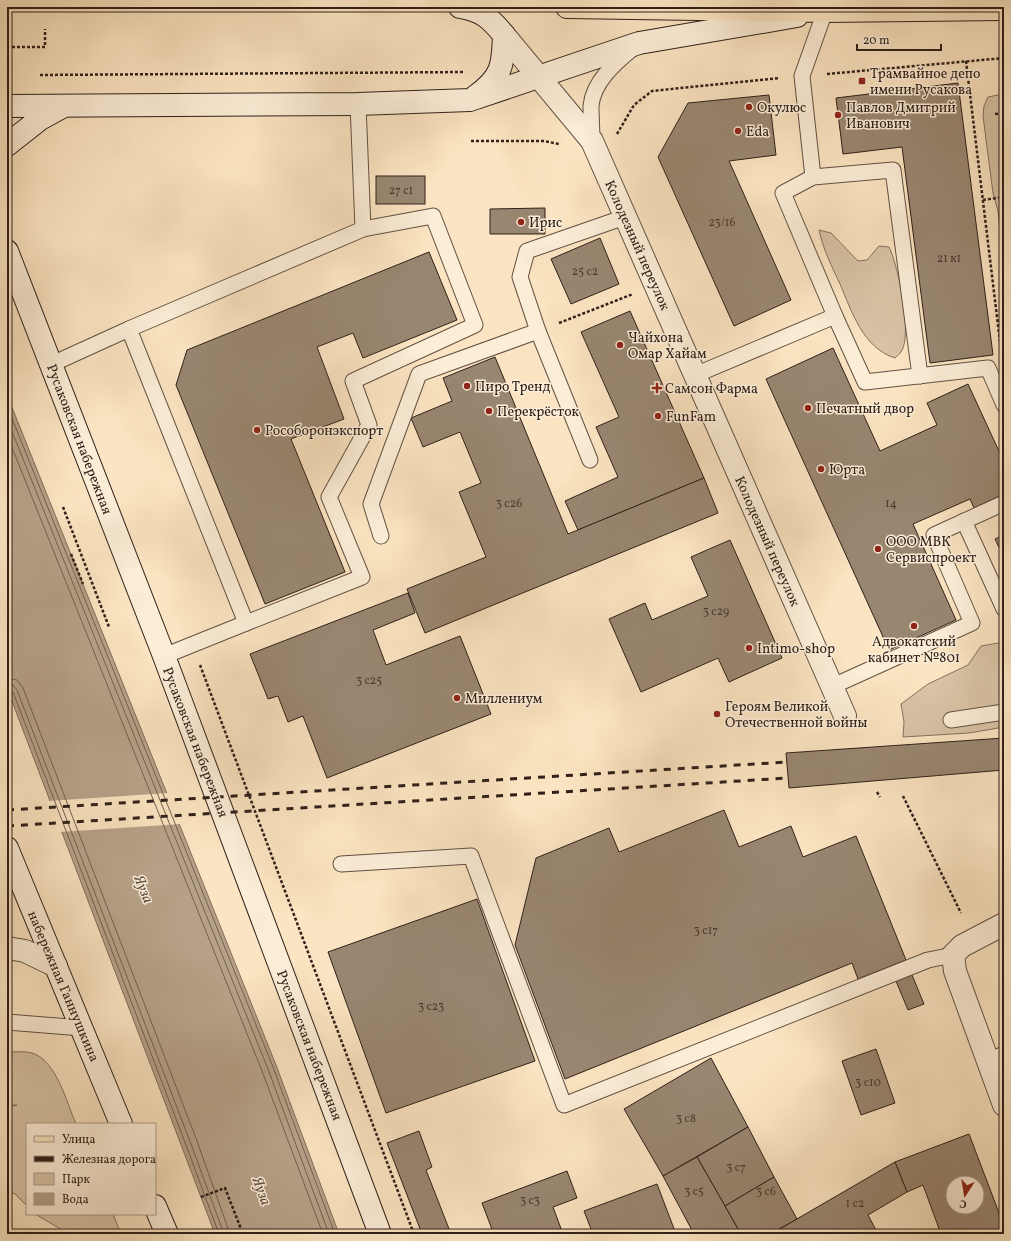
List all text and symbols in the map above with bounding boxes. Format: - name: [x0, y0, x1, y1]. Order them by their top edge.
- scale bar: [857, 26, 941, 52]
- text: 20 m: [863, 33, 890, 49]
- place label: Трамвайное депо имени Русакова: [870, 65, 980, 100]
- marker: Трамвайное депо имени Русакова: [857, 76, 867, 86]
- place label: Окулюс: [757, 99, 806, 118]
- place label: Павлов Дмитрий Иванович: [846, 99, 956, 134]
- marker: Окулюс: [744, 102, 754, 112]
- marker: Павлов Дмитрий Иванович: [833, 110, 843, 120]
- place label: Eda: [746, 123, 769, 142]
- marker: Eda: [733, 126, 743, 136]
- street label: Колодезный переулок: [599, 177, 674, 314]
- house number: 27 с1: [389, 183, 413, 199]
- place label: Ирис: [529, 214, 562, 233]
- house number: 23/16: [709, 215, 736, 231]
- marker: Ирис: [516, 217, 526, 227]
- house number: 21 к1: [937, 251, 961, 267]
- house number: 25 с2: [572, 264, 598, 280]
- place label: Чайхона Омар Хайам: [628, 329, 707, 364]
- marker: Чайхона Омар Хайам: [615, 340, 625, 350]
- street label: Русаковская набережная: [41, 362, 116, 517]
- place label: Пиро Тренд: [475, 378, 551, 397]
- place label: Самсон Фарма: [665, 380, 758, 399]
- marker: Пиро Тренд: [462, 381, 472, 391]
- marker: Самсон Фарма: [652, 383, 662, 393]
- place label: Печатный двор: [816, 400, 914, 419]
- place label: Перекрёсток: [497, 403, 580, 422]
- marker: Печатный двор: [803, 403, 813, 413]
- marker: Перекрёсток: [484, 406, 494, 416]
- place label: FunFam: [666, 408, 716, 427]
- marker: FunFam: [653, 411, 663, 421]
- place label: Рособоронэкспорт: [265, 422, 383, 441]
- marker: Рособоронэкспорт: [252, 425, 262, 435]
- place label: Юрта: [829, 461, 865, 480]
- marker: Юрта: [816, 464, 826, 474]
- street label: Колодезный переулок: [729, 473, 804, 610]
- house number: 3 с26: [496, 496, 522, 512]
- house number: 14: [885, 496, 897, 512]
- place label: ООО МВК Сервиспроект: [886, 533, 976, 568]
- marker: ООО МВК Сервиспроект: [873, 544, 883, 554]
- house number: 3 с29: [703, 604, 729, 620]
- marker: Адвокатский кабинет №801: [909, 621, 919, 631]
- place label: Адвокатский кабинет №801: [868, 633, 960, 668]
- place label: Intimo-shop: [757, 640, 835, 659]
- marker: Intimo-shop: [744, 643, 754, 653]
- street label: Русаковская набережная: [157, 665, 232, 820]
- house number: 3 с25: [356, 673, 382, 689]
- place label: Миллениум: [465, 690, 543, 709]
- marker: Миллениум: [452, 693, 462, 703]
- place label: Героям Великой Отечественной войны: [725, 698, 868, 733]
- marker: Героям Великой Отечественной войны: [712, 709, 722, 719]
- water label: Яуза: [127, 871, 158, 907]
- street label: набережная Ганнушкина: [22, 908, 103, 1065]
- house number: 3 с17: [694, 923, 718, 939]
- street label: Русаковская набережная: [271, 968, 346, 1123]
- house number: 3 c23: [418, 999, 444, 1015]
- house number: 3 с10: [855, 1075, 881, 1091]
- house number: 3 с8: [676, 1111, 696, 1127]
- legend: [26, 1123, 156, 1215]
- text: Улица: [62, 1132, 95, 1148]
- text: Железная дорога: [62, 1152, 156, 1168]
- house number: 3 с7: [726, 1160, 746, 1176]
- text: Парк: [62, 1172, 90, 1188]
- water label: Яуза: [246, 1174, 275, 1209]
- north arrow: [945, 1175, 985, 1215]
- house number: 3 с5: [684, 1184, 704, 1200]
- house number: 3 с6: [756, 1184, 776, 1200]
- text: Вода: [62, 1192, 89, 1208]
- house number: 3 c3: [520, 1193, 540, 1209]
- text: С: [958, 1195, 968, 1211]
- house number: 1 с2: [846, 1196, 864, 1212]

